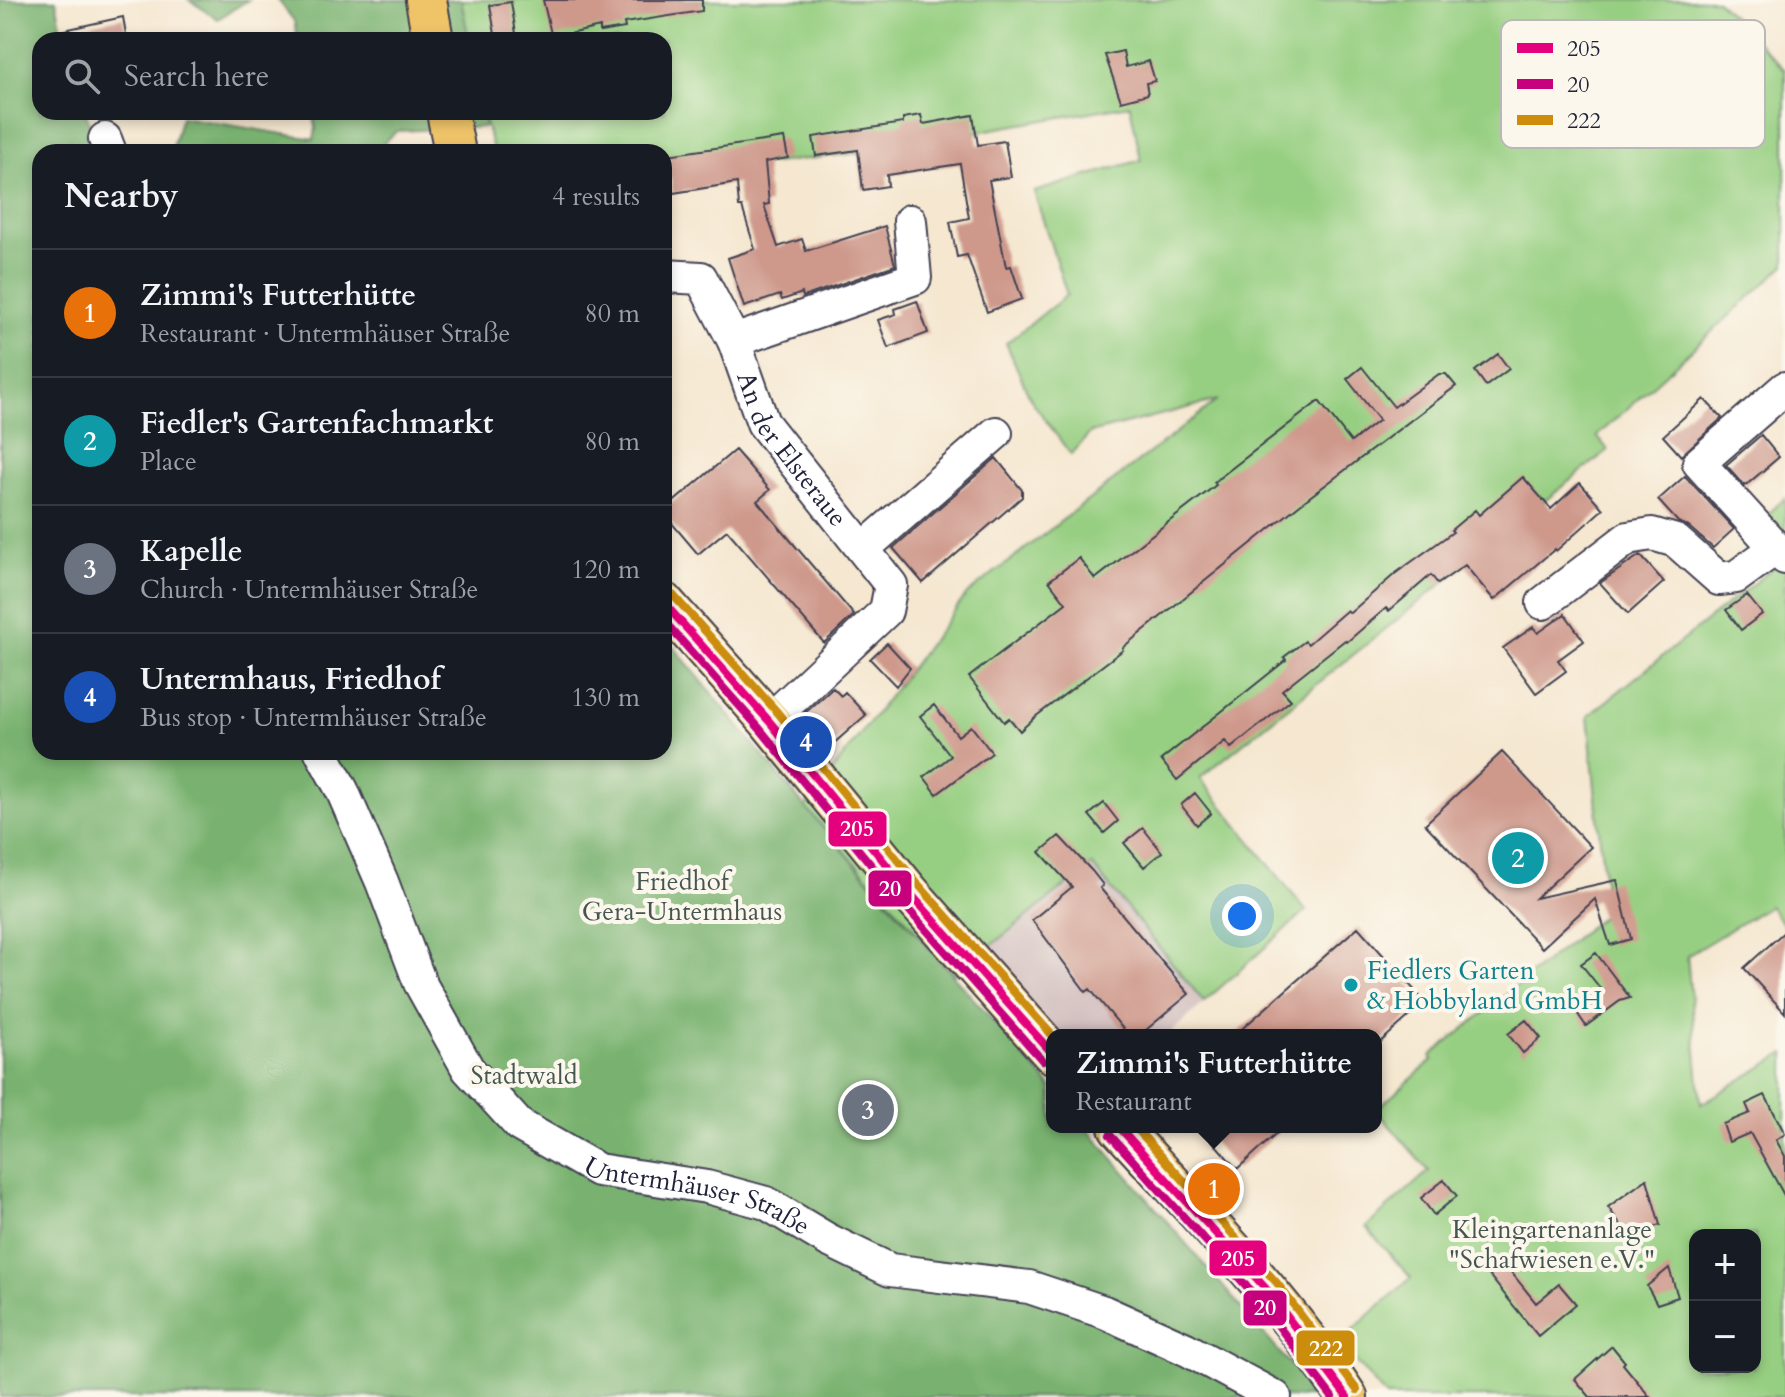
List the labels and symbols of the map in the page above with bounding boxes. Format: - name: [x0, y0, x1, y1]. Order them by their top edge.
- legend: [1501, 20, 1765, 148]
- text: 205: [1567, 34, 1601, 64]
- text: 20: [1567, 70, 1590, 100]
- text: 222: [1567, 106, 1601, 136]
- street label: An der Elsteraue: [728, 367, 855, 534]
- pin: 4: [780, 712, 832, 772]
- line badge: 205: [827, 810, 888, 848]
- text: 205: [840, 814, 874, 844]
- pin: 2: [1492, 828, 1544, 888]
- park label: Friedhof Gera-Untermhaus: [582, 864, 782, 929]
- line badge: 20: [867, 869, 913, 908]
- text: 20: [879, 874, 901, 904]
- your location: [1222, 896, 1262, 936]
- place label: Fiedlers Garten & Hobbyland GmbH: [1367, 953, 1602, 1018]
- marker: Fiedlers Garten & Hobbyland GmbH: [1342, 976, 1360, 994]
- park label: Stadtwald: [470, 1058, 578, 1093]
- pin: 3: [842, 1080, 894, 1140]
- street label: Untermhäuser Straße: [577, 1148, 817, 1243]
- pin: 1: [1188, 1159, 1240, 1219]
- park label: Kleingartenanlage "Schafwiesen e.V.": [1449, 1212, 1655, 1277]
- line badge: 205: [1208, 1239, 1268, 1277]
- text: 205: [1221, 1244, 1255, 1274]
- line badge: 20: [1242, 1289, 1288, 1327]
- text: 20: [1254, 1293, 1276, 1323]
- line badge: 222: [1295, 1329, 1356, 1367]
- text: 222: [1309, 1334, 1343, 1364]

